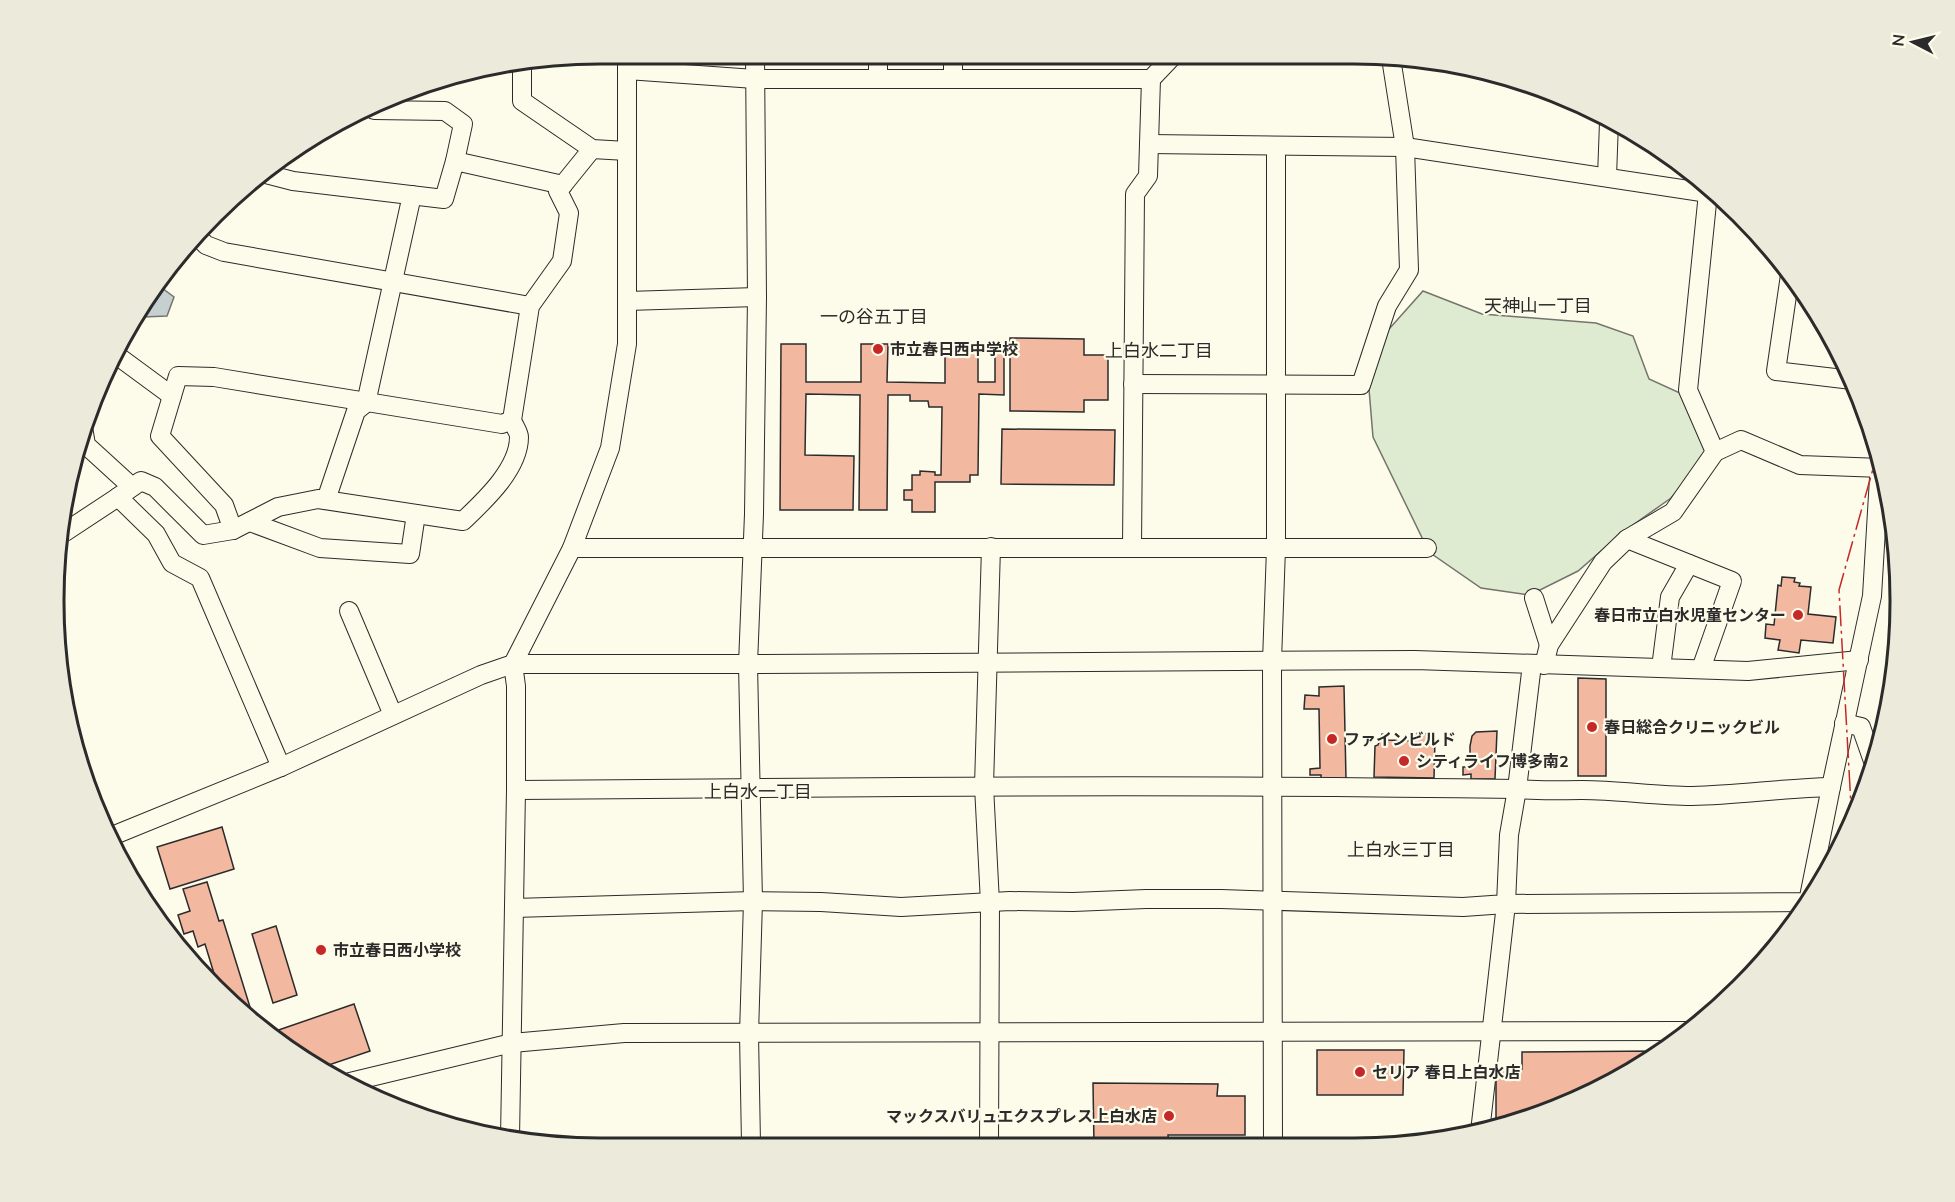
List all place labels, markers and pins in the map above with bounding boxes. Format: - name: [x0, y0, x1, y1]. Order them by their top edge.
- place label: 市立春日西中学校: [890, 339, 1018, 359]
- marker: 市立春日西中学校: [871, 342, 885, 356]
- place label: 春日市立白水児童センター: [1594, 605, 1786, 625]
- marker: 春日市立白水児童センター: [1791, 608, 1805, 622]
- place label: 春日総合クリニックビル: [1604, 717, 1780, 737]
- marker: 春日総合クリニックビル: [1585, 720, 1599, 734]
- place label: ファインビルド: [1344, 729, 1456, 749]
- marker: ファインビルド: [1325, 732, 1339, 746]
- place label: シティライフ博多南2: [1416, 751, 1569, 771]
- marker: シティライフ博多南2: [1397, 754, 1411, 768]
- place label: 市立春日西小学校: [333, 940, 461, 960]
- marker: 市立春日西小学校: [314, 943, 328, 957]
- place label: セリア 春日上白水店: [1372, 1062, 1520, 1082]
- marker: セリア 春日上白水店: [1353, 1065, 1367, 1079]
- place label: マックスバリュエクスプレス上白水店: [886, 1106, 1157, 1126]
- marker: マックスバリュエクスプレス上白水店: [1162, 1109, 1176, 1123]

